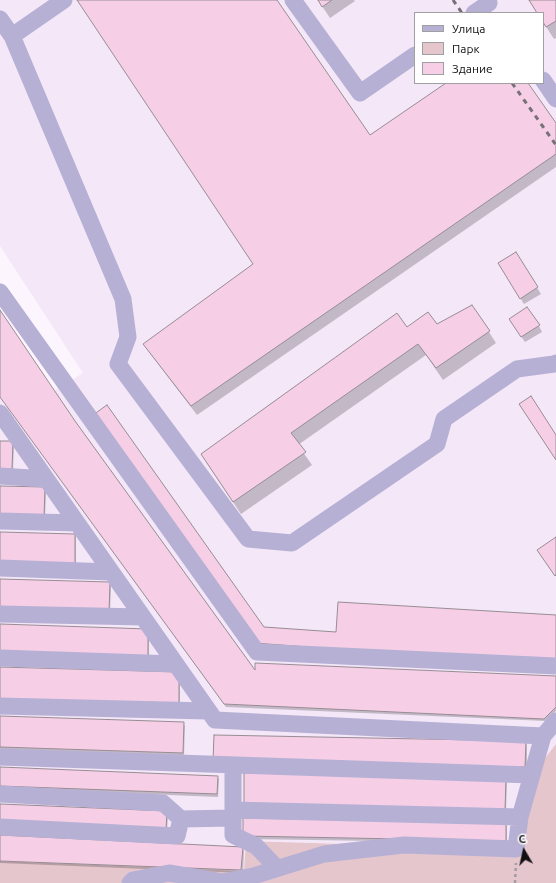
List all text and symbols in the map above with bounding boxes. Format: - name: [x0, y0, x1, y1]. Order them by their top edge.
- legend: [414, 12, 544, 84]
- text: Улица: [452, 22, 485, 35]
- text: Парк: [452, 42, 480, 55]
- text: Здание: [452, 62, 493, 75]
- north arrow: [504, 831, 544, 871]
- text: С: [518, 833, 527, 846]

